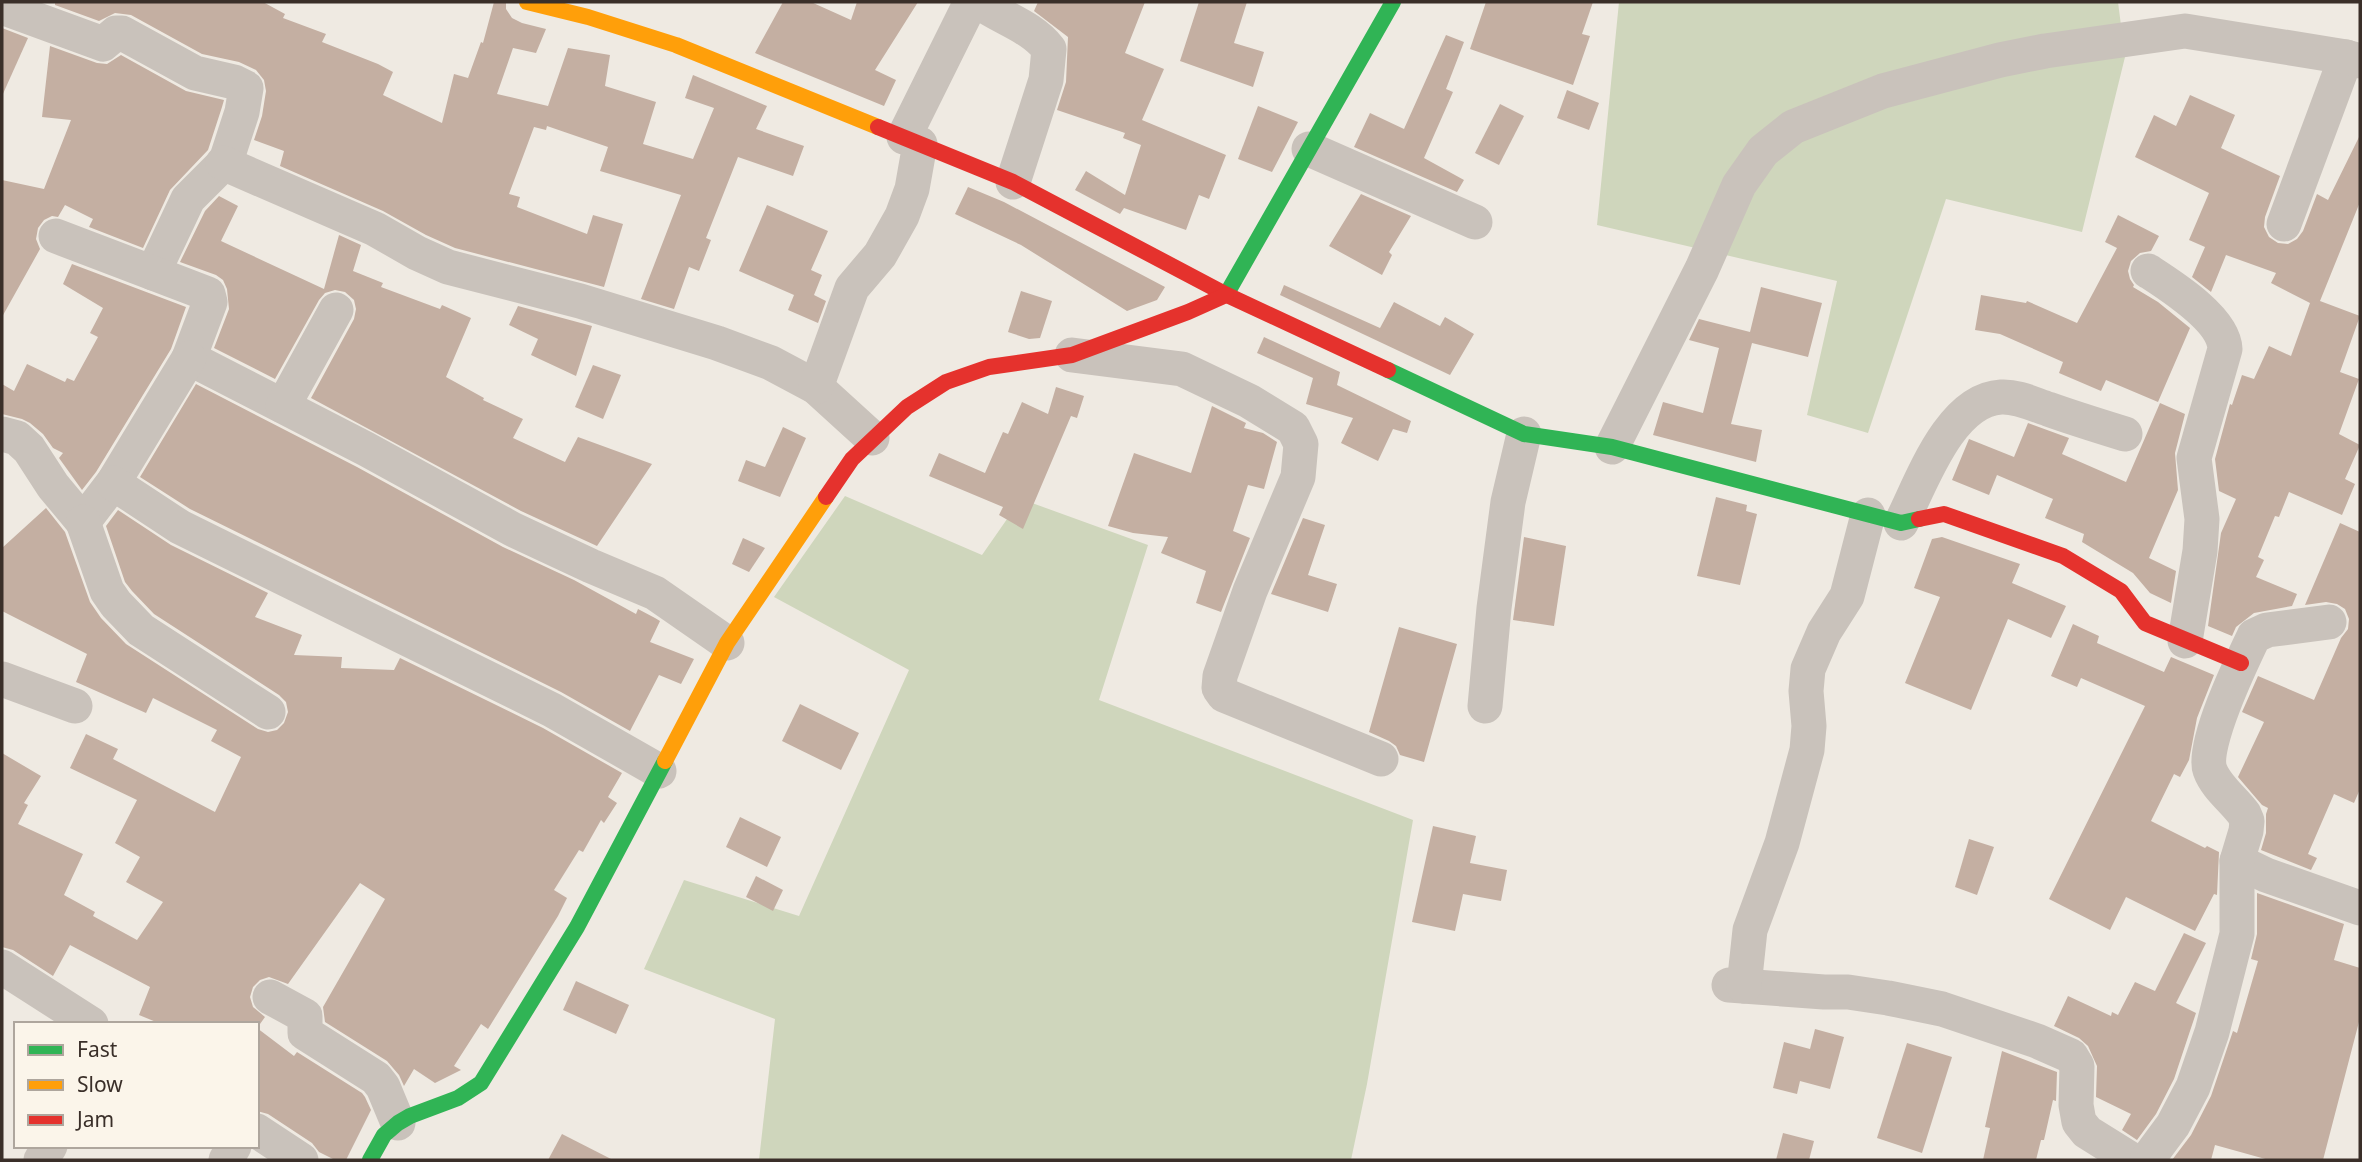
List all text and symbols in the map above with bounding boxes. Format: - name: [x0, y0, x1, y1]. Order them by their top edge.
- legend: [14, 1022, 259, 1148]
- text: Fast: [77, 1035, 118, 1063]
- text: Slow: [77, 1070, 123, 1098]
- text: Jam: [75, 1105, 114, 1133]

